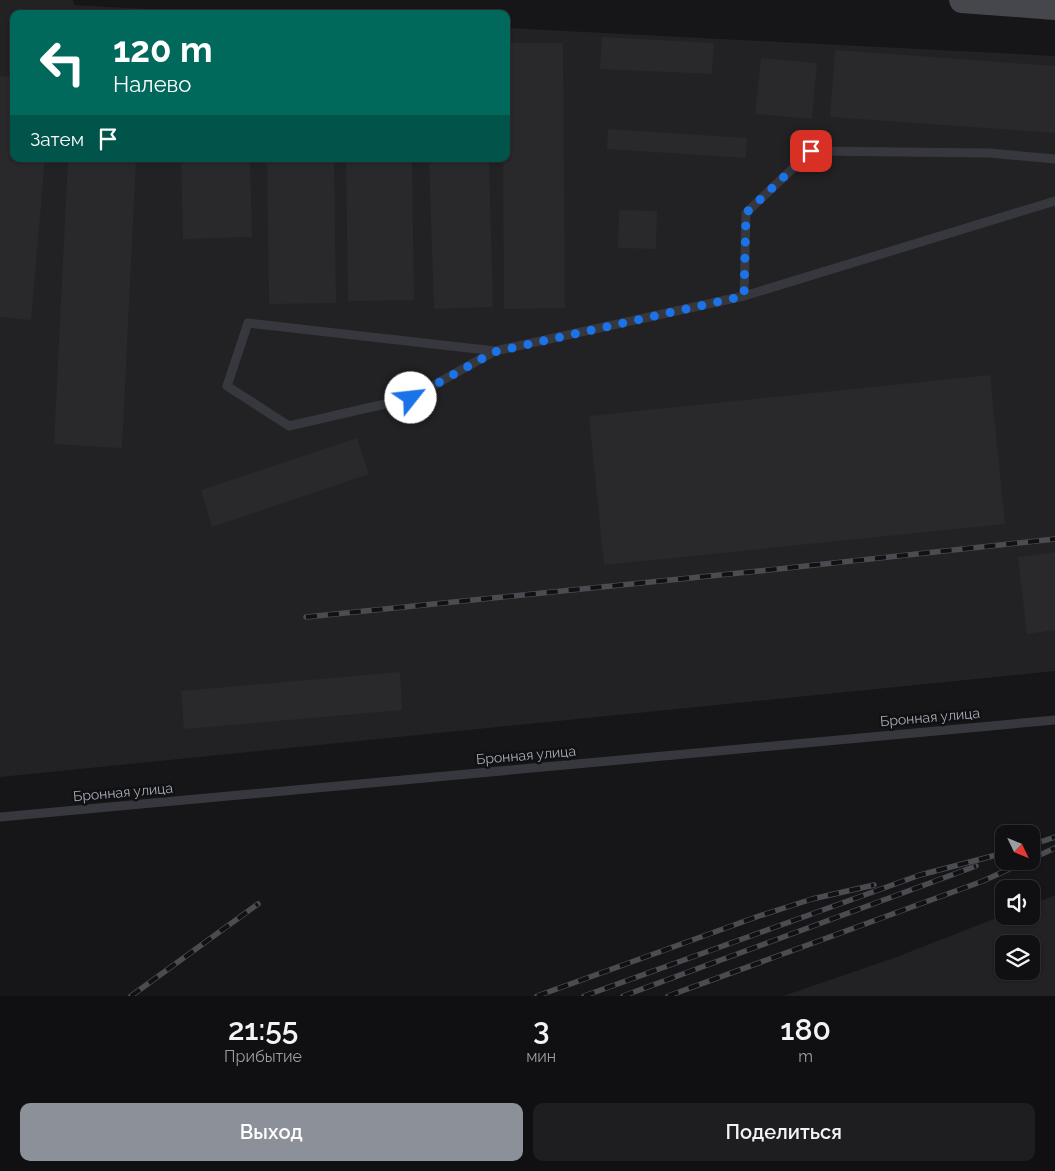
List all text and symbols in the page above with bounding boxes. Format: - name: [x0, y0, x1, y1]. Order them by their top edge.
- text: 120 m: [113, 29, 213, 70]
- icon: left: [30, 30, 95, 95]
- text: Налево: [113, 71, 191, 97]
- icon: arrive: [94, 125, 122, 153]
- text: Затем: [30, 128, 84, 150]
- pin: [790, 130, 832, 172]
- icon: arrive: [797, 137, 825, 165]
- position arrow: [384, 371, 436, 423]
- street label: Бронная улица: [879, 705, 981, 729]
- street label: Бронная улица: [475, 743, 577, 767]
- street label: Бронная улица: [72, 780, 174, 804]
- north arrow: [995, 825, 1040, 870]
- map controls: [995, 825, 1040, 980]
- button: sound: [995, 880, 1040, 925]
- button: layers: [995, 935, 1040, 980]
- text: 21:55: [228, 1012, 298, 1047]
- text: 3: [533, 1012, 549, 1047]
- text: 180: [780, 1012, 831, 1047]
- text: Прибытие: [224, 1047, 302, 1066]
- text: мин: [526, 1047, 556, 1066]
- text: m: [798, 1047, 813, 1066]
- button: Выход: [20, 1103, 523, 1161]
- button: Поделиться: [533, 1103, 1035, 1161]

